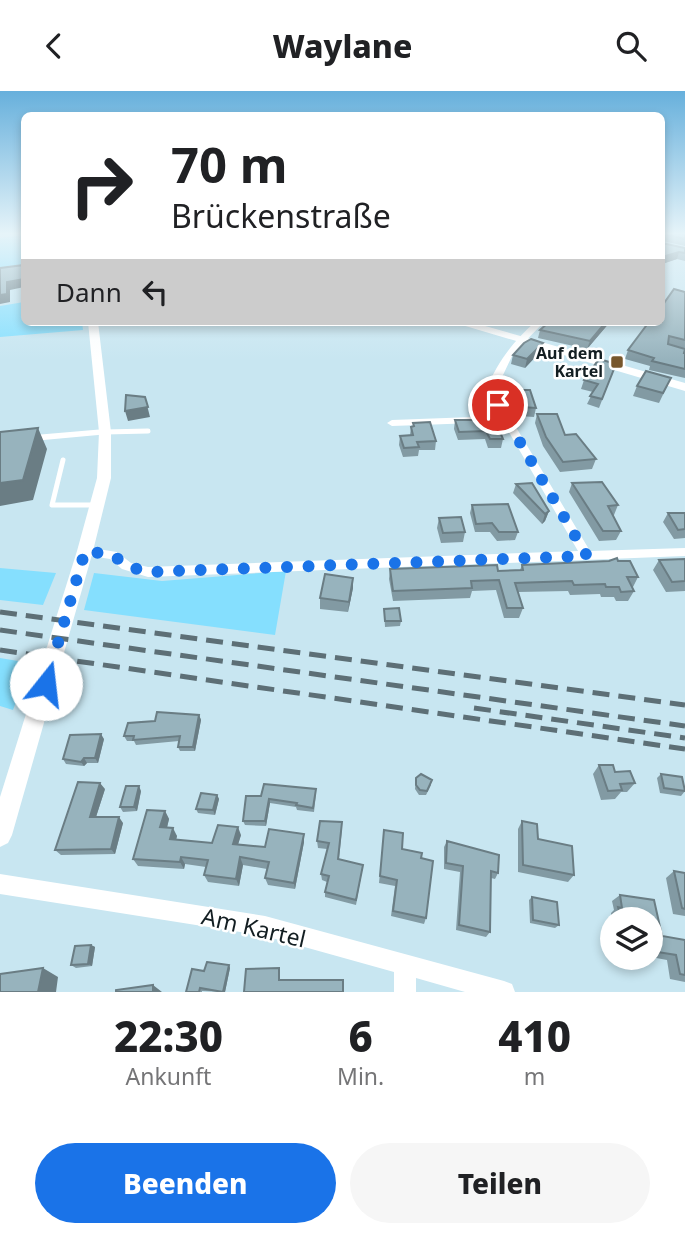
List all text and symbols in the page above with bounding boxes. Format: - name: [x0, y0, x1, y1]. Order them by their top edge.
- text: Waylane: [273, 24, 412, 67]
- icon: back: [35, 27, 73, 65]
- icon: search: [612, 27, 650, 65]
- text: 70 m: [171, 131, 288, 197]
- icon: right: [56, 140, 147, 231]
- text: Brückenstraße: [171, 194, 391, 237]
- icon: left: [136, 273, 174, 311]
- text: Dann: [56, 274, 122, 310]
- place label: Auf dem Kartel: [536, 342, 603, 382]
- marker: Auf dem Kartel: [609, 354, 625, 370]
- pin: [468, 375, 528, 435]
- icon: arrive: [479, 386, 517, 424]
- position arrow: [9, 647, 83, 721]
- street label: Am Kartel: [199, 899, 309, 955]
- map controls: [600, 907, 663, 970]
- button: layers: [600, 907, 663, 970]
- text: 22:30: [114, 1007, 223, 1064]
- text: 6: [348, 1007, 373, 1064]
- text: 410: [498, 1007, 571, 1064]
- text: Ankunft: [126, 1060, 211, 1092]
- text: Min.: [337, 1060, 384, 1092]
- text: m: [524, 1060, 545, 1092]
- button: Beenden: [35, 1143, 336, 1223]
- button: Teilen: [350, 1143, 650, 1223]

